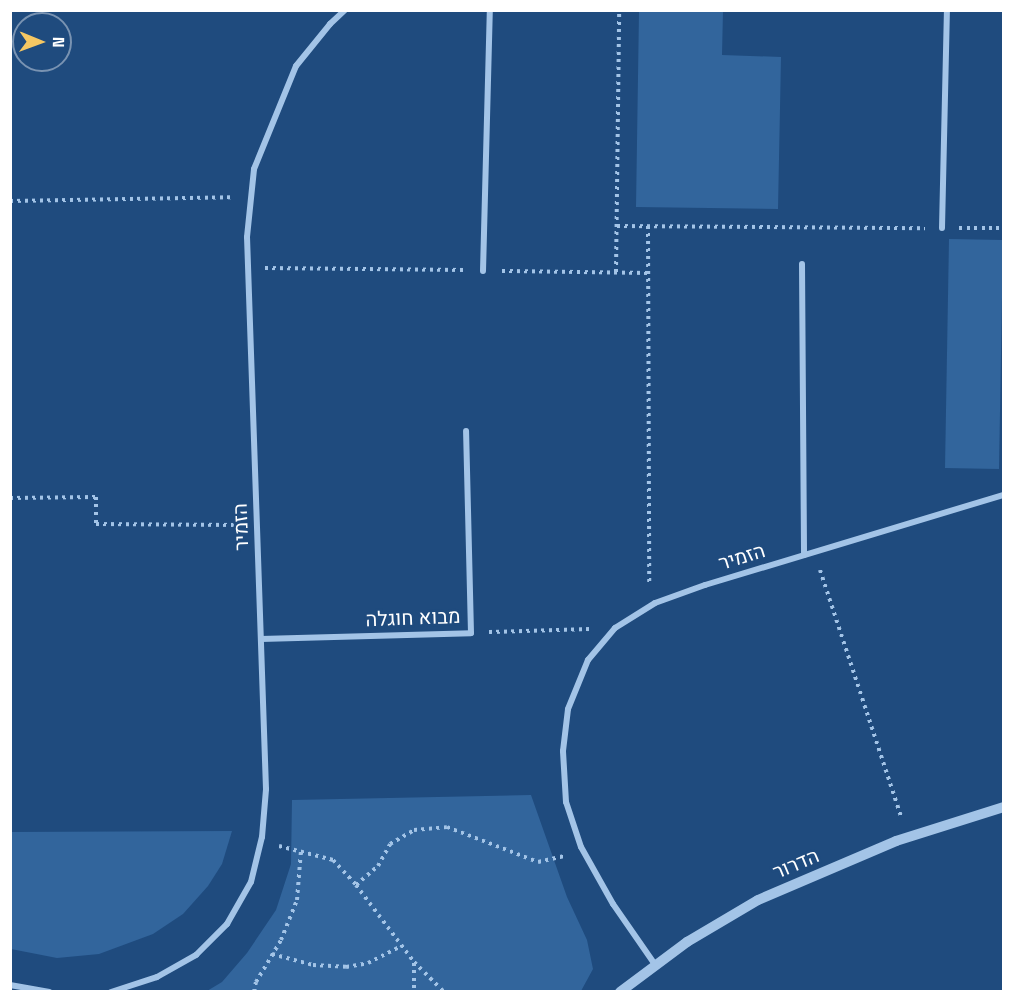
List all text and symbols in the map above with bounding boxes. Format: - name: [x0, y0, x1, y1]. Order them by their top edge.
- north arrow: [12, 12, 72, 72]
- text: N: [48, 37, 69, 48]
- street label: הזמיר: [228, 503, 254, 551]
- street label: הזמיר: [716, 539, 768, 575]
- street label: מבוא חוגלה: [365, 604, 461, 632]
- street label: הדרור: [769, 844, 823, 884]

